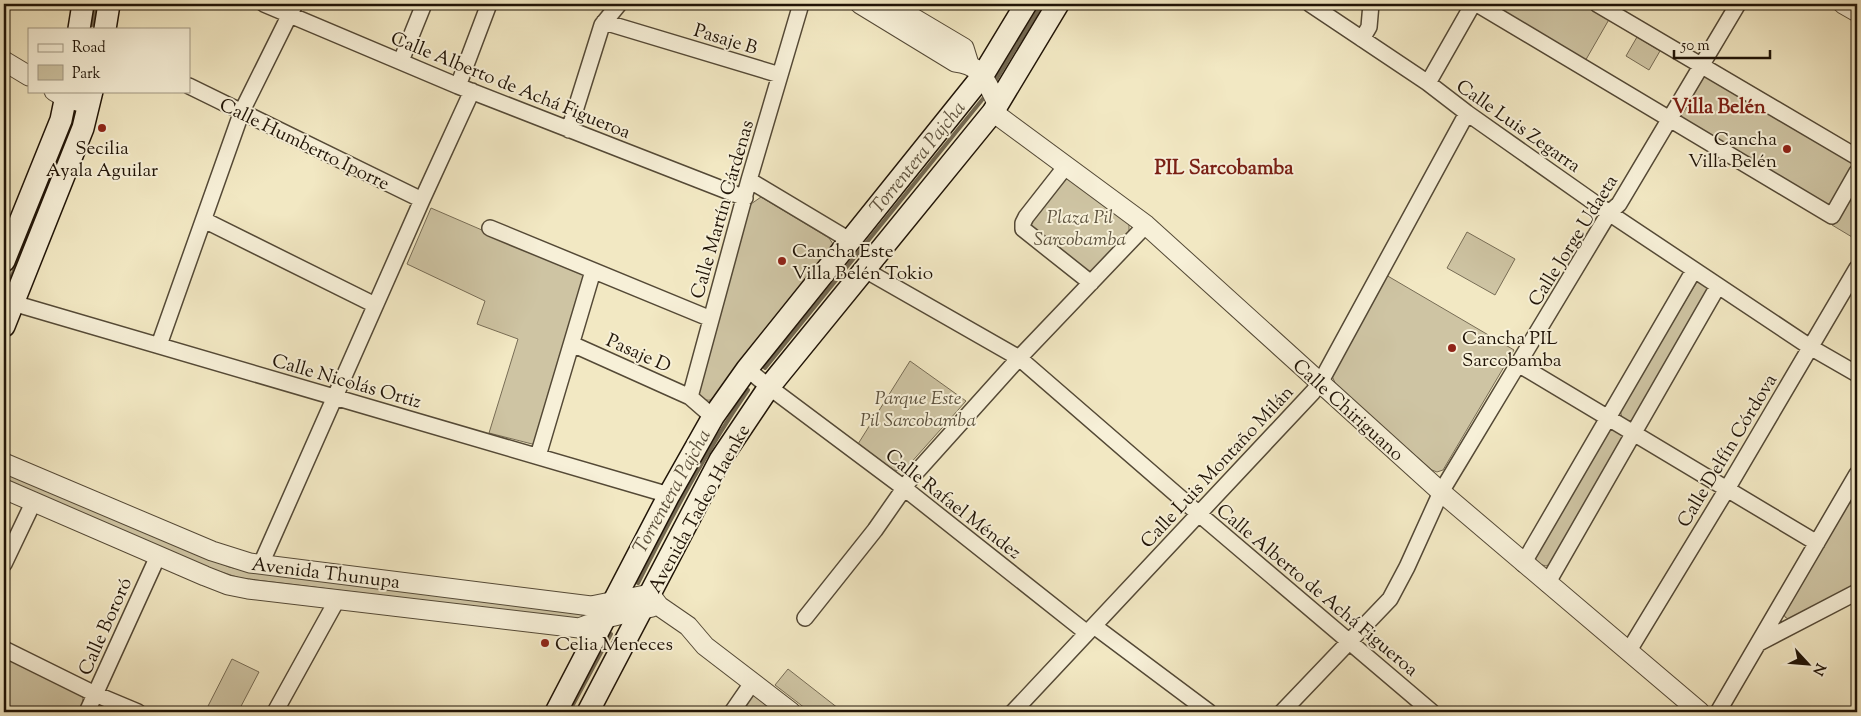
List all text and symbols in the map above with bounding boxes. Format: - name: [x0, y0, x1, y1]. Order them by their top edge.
- street label: Pasaje B: [690, 18, 761, 63]
- street label: Calle Alberto de Achá Figueroa: [386, 26, 634, 147]
- legend: [28, 28, 190, 92]
- scale bar: [1674, 28, 1770, 60]
- text: 50 m: [1680, 36, 1710, 57]
- text: Road: [72, 38, 106, 59]
- text: Park: [72, 64, 101, 85]
- street label: Calle Luis Zegarra: [1450, 74, 1586, 180]
- street label: Calle Humberto Iporre: [214, 92, 394, 198]
- district label: Villa Belén: [1672, 94, 1766, 123]
- water label: Torrentera Pajcha: [864, 96, 974, 222]
- street label: Calle Martín Cárdenas: [685, 117, 762, 302]
- marker: Secilia Ayala Aguilar: [96, 122, 108, 134]
- place label: Cancha Villa Belén: [1688, 127, 1777, 176]
- place label: Secilia Ayala Aguilar: [46, 136, 158, 185]
- marker: Cancha Villa Belén: [1781, 143, 1793, 155]
- district label: PIL Sarcobamba: [1155, 155, 1294, 184]
- street label: Calle Jorge Udaeta: [1523, 170, 1626, 312]
- park label: Plaza Pil Sarcobamba: [1034, 205, 1126, 254]
- place label: Cancha Este Villa Belén Tokio: [792, 239, 933, 288]
- marker: Cancha Este Villa Belén Tokio: [776, 255, 788, 267]
- place label: Cancha PIL Sarcobamba: [1462, 326, 1562, 375]
- street label: Pasaje D: [601, 328, 675, 381]
- marker: Cancha PIL Sarcobamba: [1446, 342, 1458, 354]
- street label: Calle Nicolás Ortiz: [268, 348, 424, 417]
- street label: Calle Chiriguano: [1286, 353, 1409, 468]
- street label: Calle Delfín Córdova: [1672, 369, 1785, 533]
- street label: Calle Luis Montaño Milán: [1135, 380, 1301, 555]
- park label: Parque Este Pil Sarcobamba: [860, 386, 976, 435]
- street label: Avenida Tadeo Haenke: [643, 420, 758, 598]
- water label: Torrentera Pajcha: [627, 425, 719, 560]
- street label: Calle Rafael Méndez: [879, 443, 1026, 567]
- street label: Calle Alberto de Achá Figueroa: [1209, 498, 1424, 684]
- street label: Avenida Thunupa: [250, 552, 402, 597]
- street label: Calle Bororó: [73, 574, 140, 680]
- place label: Celia Meneces: [555, 632, 673, 659]
- marker: Celia Meneces: [539, 637, 551, 649]
- north arrow: [1784, 638, 1834, 688]
- text: N: [1806, 659, 1829, 678]

